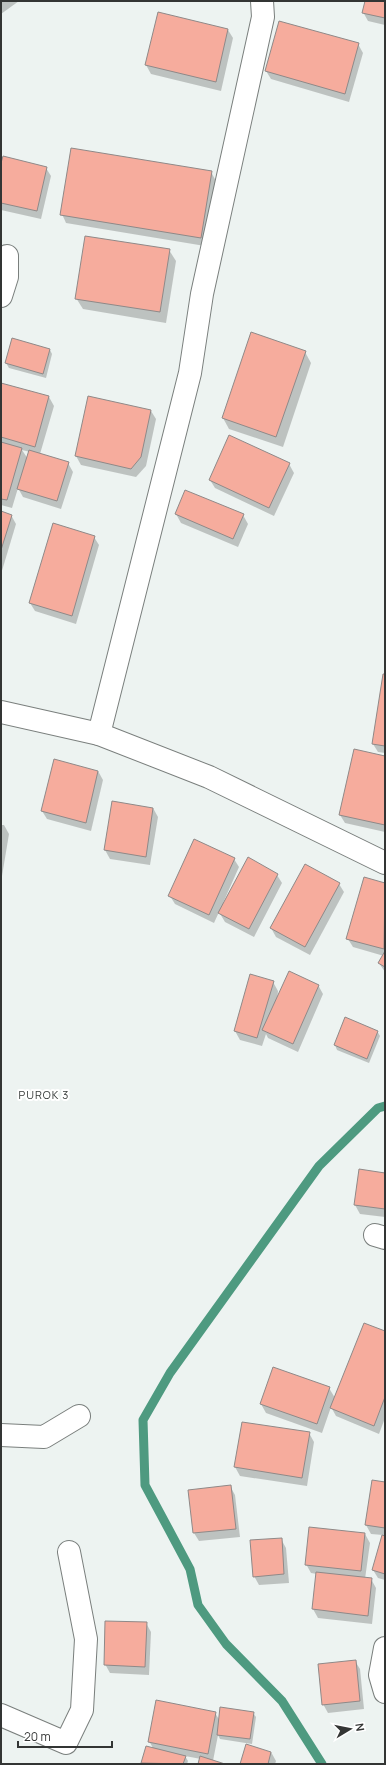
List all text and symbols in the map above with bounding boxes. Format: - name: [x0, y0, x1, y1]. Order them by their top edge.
- district label: PUROK 3: [19, 1087, 69, 1102]
- north arrow: [330, 1709, 370, 1749]
- text: N: [352, 1722, 368, 1732]
- scale bar: [18, 1723, 112, 1749]
- text: 20 m: [24, 1728, 51, 1745]

